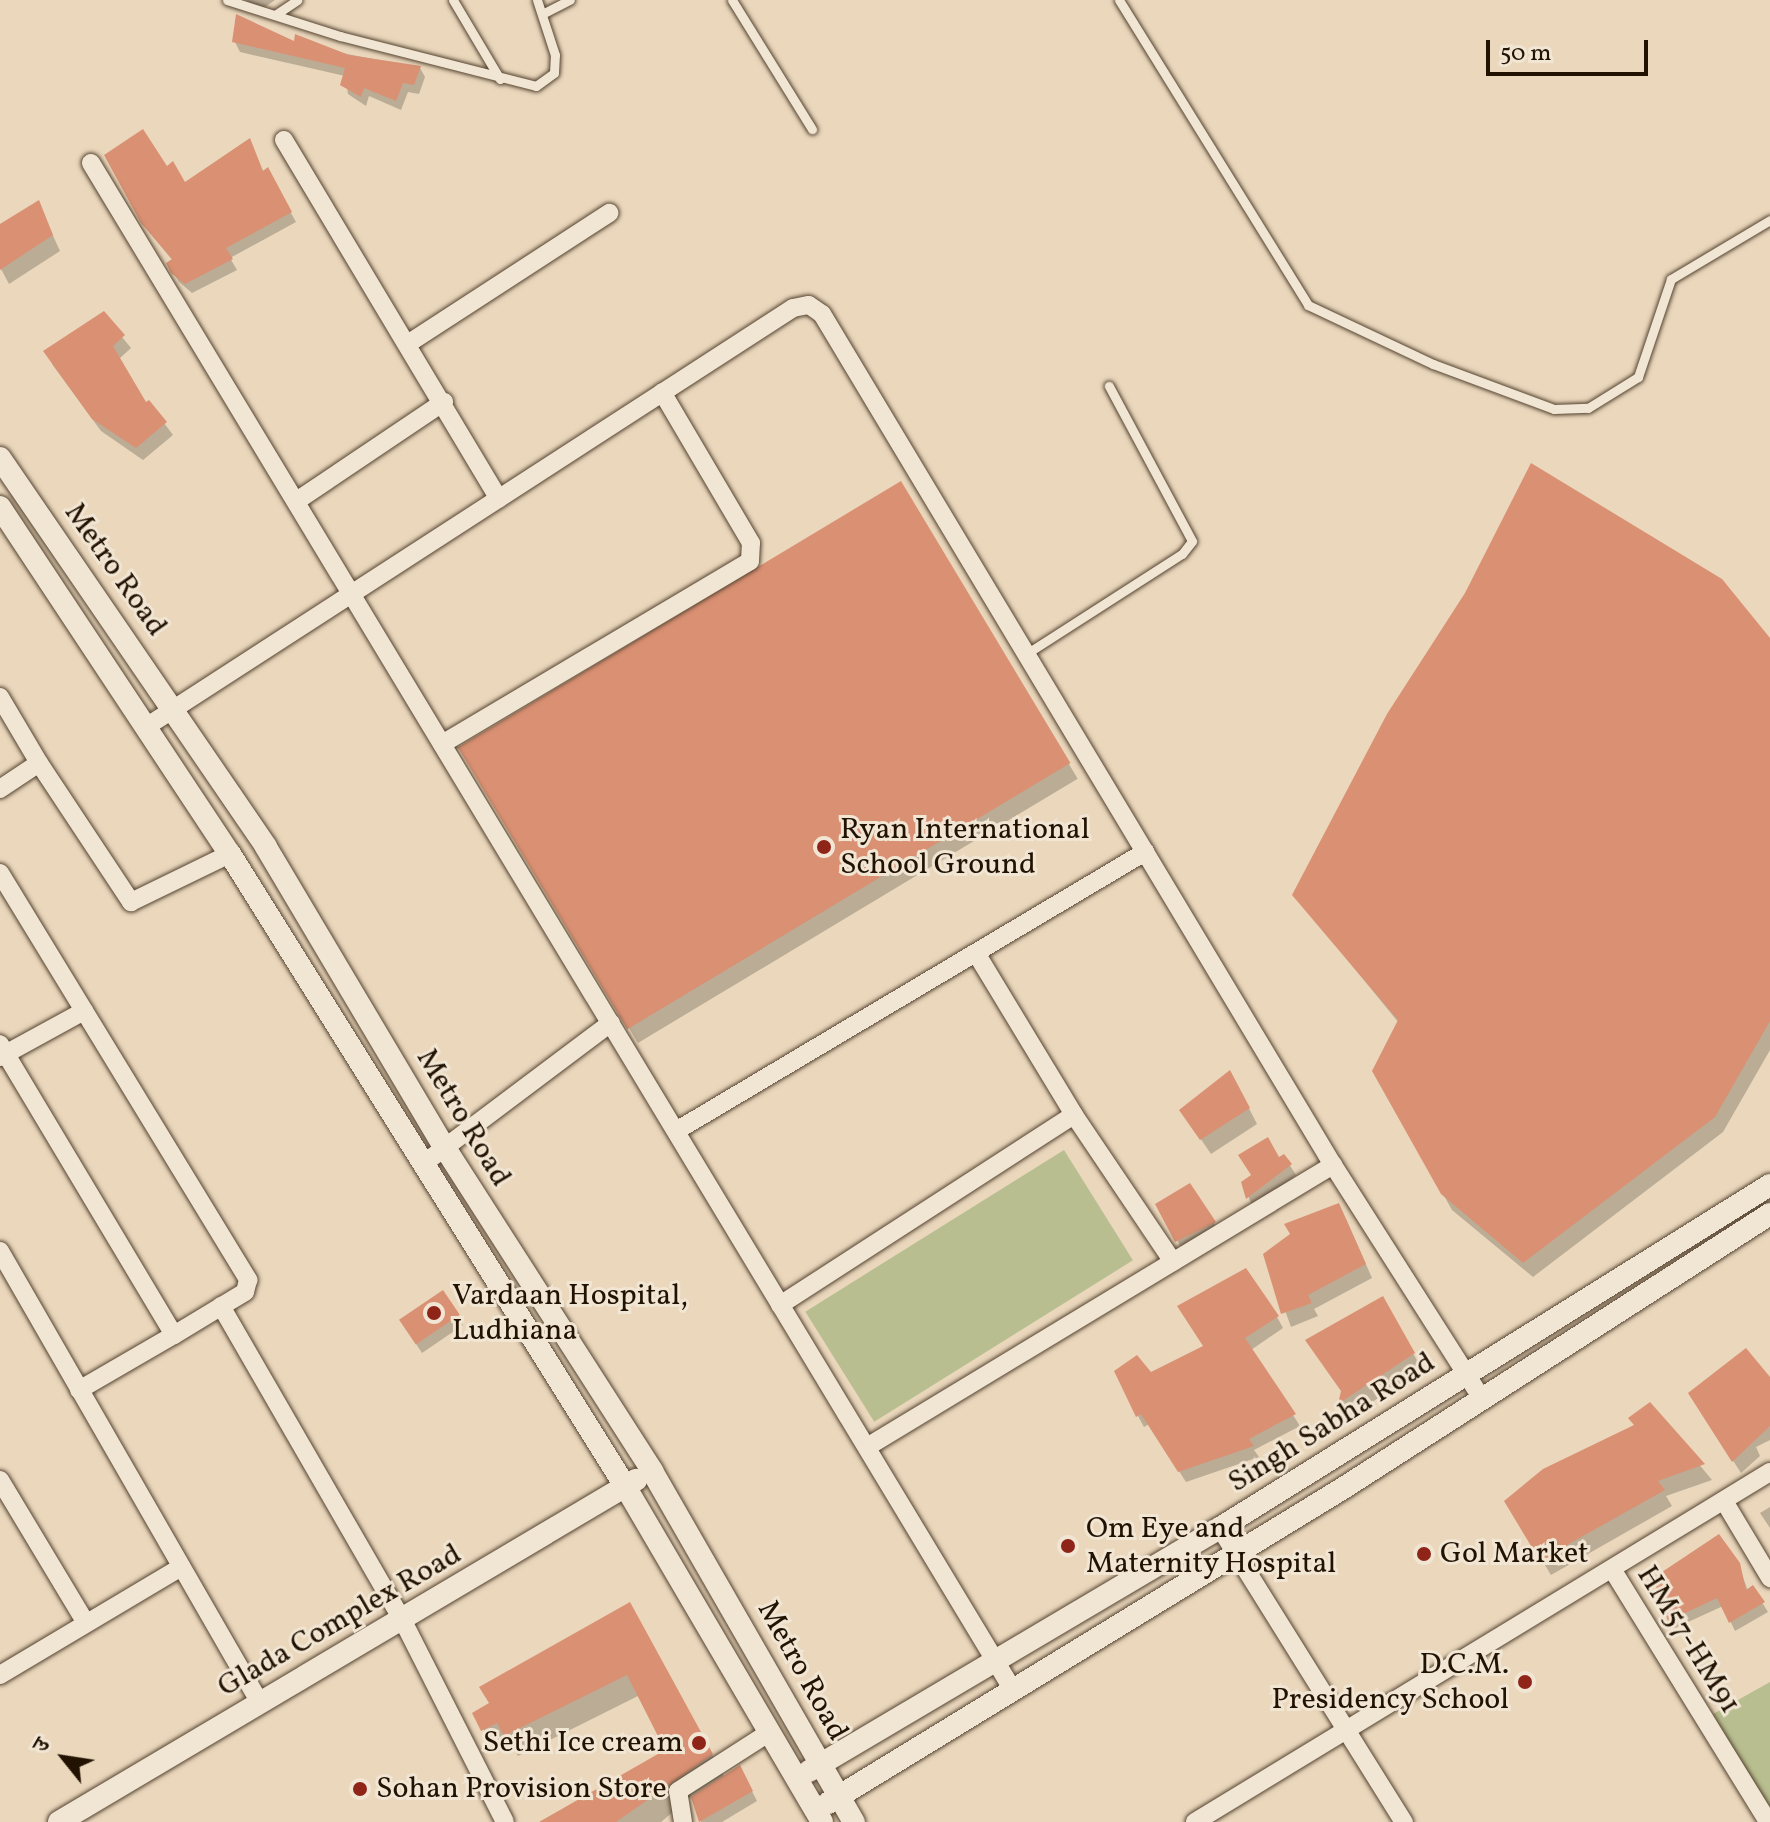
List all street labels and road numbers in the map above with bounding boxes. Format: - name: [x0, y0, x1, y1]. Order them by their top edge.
- street label: Metro Road: [56, 496, 174, 644]
- street label: Metro Road: [408, 1043, 518, 1193]
- street label: Singh Sabha Road: [1222, 1345, 1442, 1501]
- street label: Glada Complex Road: [212, 1537, 468, 1705]
- street label: HM57-HM91: [1628, 1559, 1748, 1721]
- street label: Metro Road: [749, 1595, 855, 1747]

